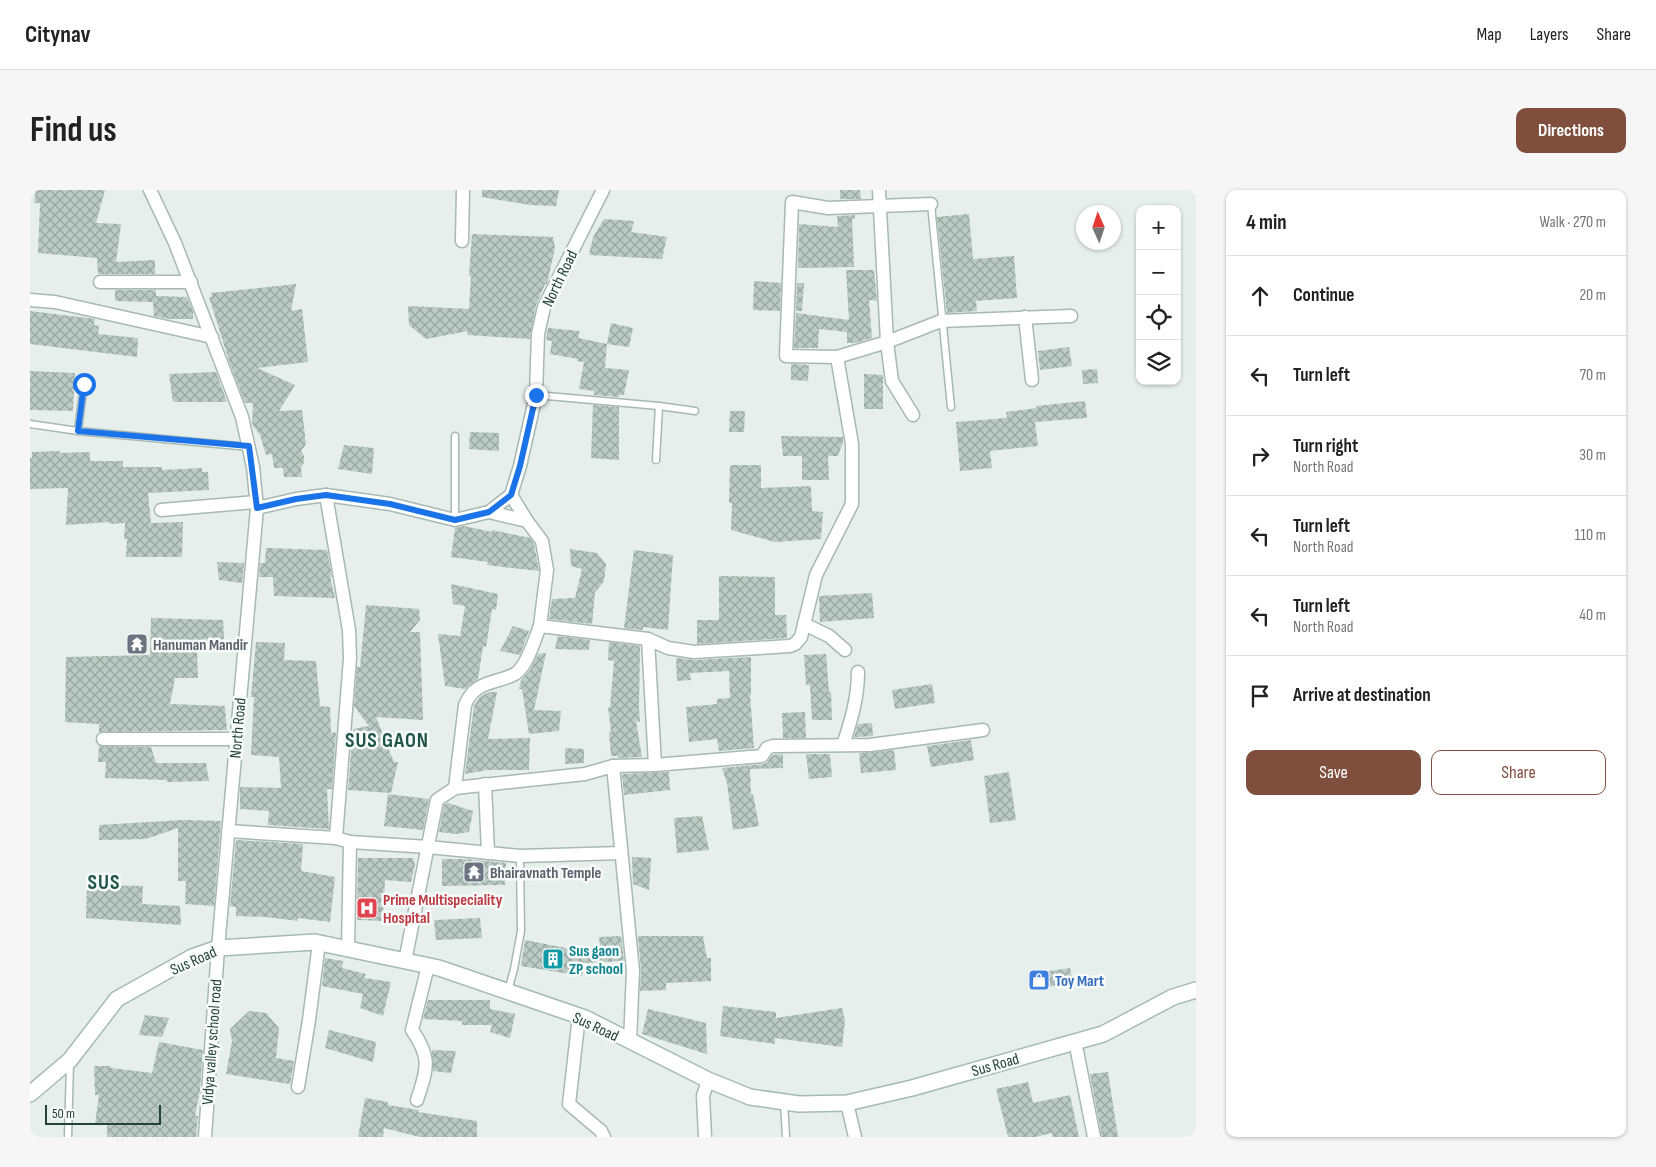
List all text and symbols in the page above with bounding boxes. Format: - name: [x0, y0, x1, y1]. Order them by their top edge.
- text: Citynav: [25, 20, 91, 49]
- text: Map: [1477, 24, 1502, 45]
- text: Layers: [1530, 24, 1569, 45]
- text: Share: [1597, 24, 1631, 45]
- button: Directions: [1516, 108, 1626, 153]
- text: Find us: [30, 109, 117, 152]
- north arrow: [1076, 205, 1121, 250]
- map controls: [1136, 205, 1181, 385]
- button: +: [1136, 205, 1181, 250]
- text: 4 min: [1246, 210, 1287, 235]
- text: Walk · 270 m: [1540, 213, 1606, 232]
- street label: North Road: [539, 247, 582, 310]
- button: −: [1136, 250, 1181, 295]
- icon: ahead: [1246, 282, 1274, 310]
- text: Continue: [1293, 284, 1354, 307]
- text: 20 m: [1579, 286, 1606, 305]
- button: locate: [1136, 295, 1181, 340]
- button: layers: [1136, 340, 1181, 385]
- icon: left: [1246, 362, 1274, 390]
- text: Turn left: [1293, 364, 1350, 387]
- text: 70 m: [1580, 366, 1606, 385]
- route start: [73, 373, 96, 396]
- route end: [525, 384, 548, 407]
- text: Turn right: [1293, 435, 1358, 458]
- icon: right: [1246, 442, 1274, 470]
- text: 30 m: [1579, 446, 1606, 465]
- text: North Road: [1293, 458, 1354, 477]
- text: Turn left: [1293, 515, 1350, 538]
- icon: left: [1246, 522, 1274, 550]
- text: 110 m: [1575, 526, 1606, 545]
- text: North Road: [1293, 538, 1354, 557]
- text: Turn left: [1293, 595, 1350, 618]
- icon: left: [1246, 602, 1274, 630]
- text: 40 m: [1579, 606, 1606, 625]
- text: North Road: [1293, 618, 1354, 637]
- temple icon: Hanuman Mandir: [125, 632, 149, 656]
- place label: Hanuman Mandir: [153, 636, 248, 655]
- icon: arrive: [1246, 682, 1274, 710]
- text: Arrive at destination: [1293, 684, 1431, 707]
- street label: North Road: [226, 697, 251, 759]
- district label: SUS GAON: [345, 728, 429, 753]
- button: Save: [1246, 750, 1421, 795]
- button: Share: [1431, 750, 1606, 795]
- temple icon: Bhairavnath Temple: [462, 860, 486, 884]
- place label: Bhairavnath Temple: [490, 864, 602, 883]
- district label: SUS: [88, 870, 120, 895]
- place label: Prime Multispeciality Hospital: [383, 891, 503, 928]
- hospital icon: Prime Multispeciality Hospital: [355, 896, 379, 920]
- place label: Sus gaon ZP school: [569, 942, 623, 979]
- street label: Sus Road: [168, 943, 220, 980]
- building icon: Sus gaon ZP school: [541, 947, 565, 971]
- shop icon: Toy Mart: [1027, 968, 1051, 992]
- place label: Toy Mart: [1055, 972, 1104, 991]
- street label: Vidya valley school road: [199, 979, 226, 1106]
- street label: Sus Road: [569, 1009, 621, 1046]
- street label: Sus Road: [969, 1050, 1021, 1081]
- scale bar: [45, 1102, 161, 1125]
- text: 50 m: [52, 1105, 75, 1122]

